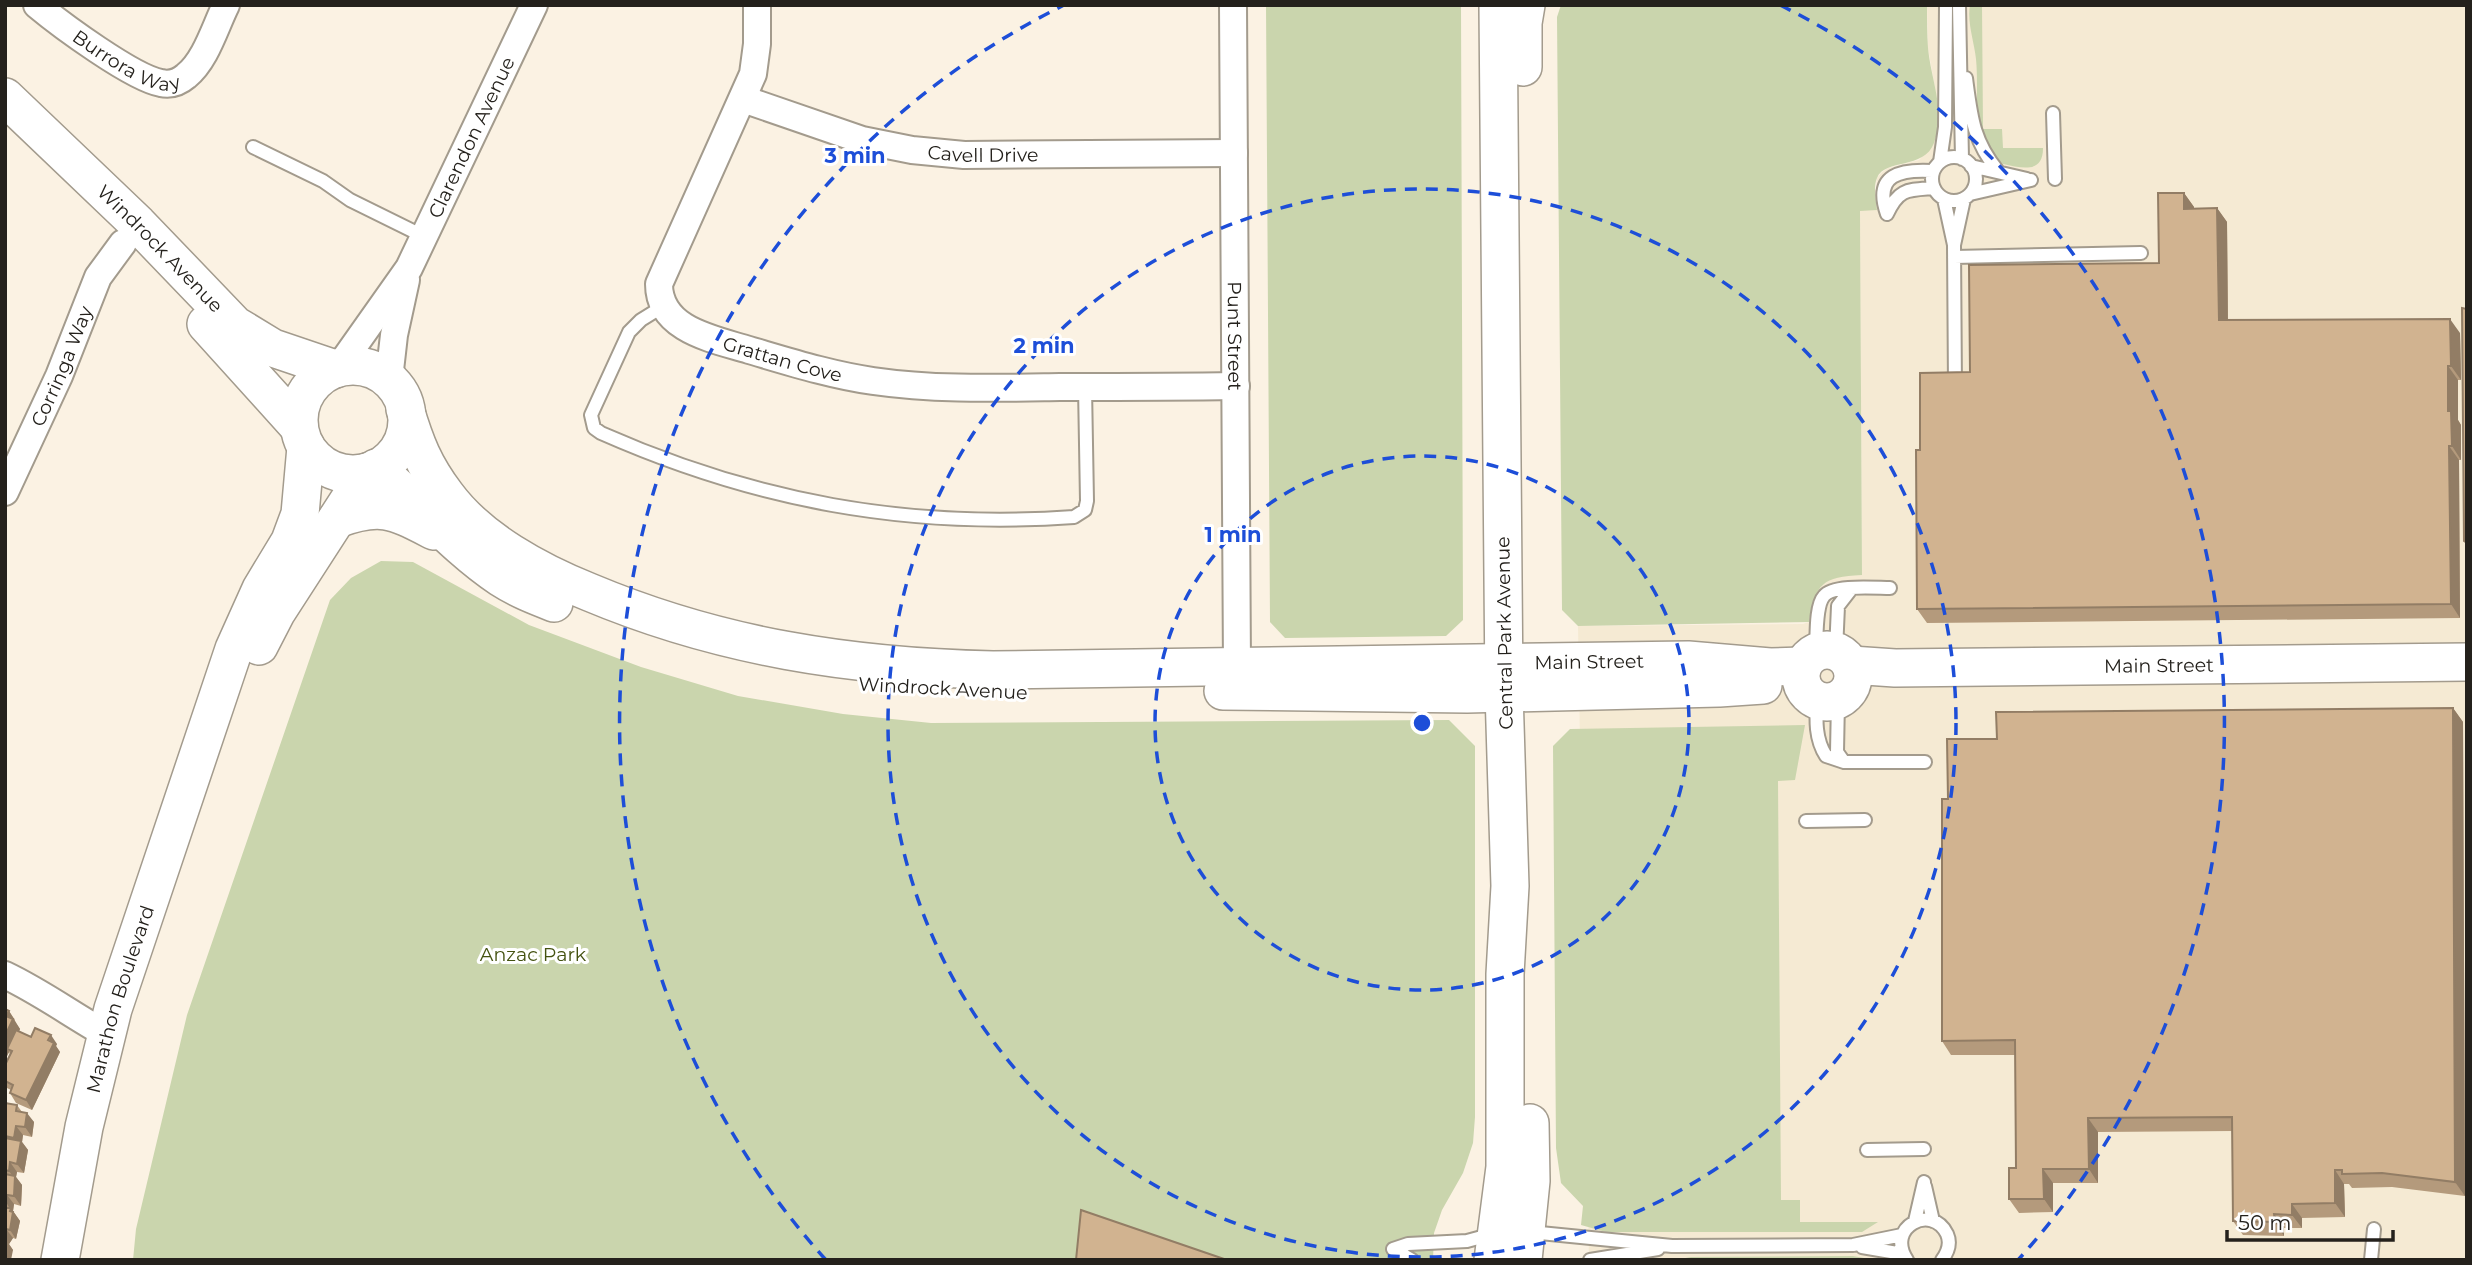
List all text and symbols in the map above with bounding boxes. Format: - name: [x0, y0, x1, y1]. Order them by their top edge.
- street label: Burrora Way: [68, 25, 184, 96]
- street label: Clarendon Avenue: [423, 53, 520, 222]
- street label: Cavell Drive: [926, 141, 1038, 167]
- text: 3 min: [823, 143, 886, 168]
- street label: Windrock Avenue: [92, 180, 228, 317]
- street label: Punt Street: [1223, 281, 1246, 391]
- street label: Corringa Way: [26, 302, 98, 430]
- street label: Grattan Cove: [720, 332, 844, 387]
- text: 2 min: [1013, 333, 1075, 358]
- text: 1 min: [1204, 522, 1262, 547]
- street label: Central Park Avenue: [1491, 536, 1518, 730]
- street label: Main Street: [1534, 650, 1645, 674]
- street label: Main Street: [2104, 654, 2214, 678]
- street label: Windrock Avenue: [858, 673, 1028, 704]
- centre of rings: [1410, 711, 1434, 735]
- street label: Marathon Boulevard: [82, 902, 159, 1095]
- park label: Anzac Park: [480, 943, 587, 966]
- scale bar: [2227, 1198, 2393, 1242]
- text: 50 m: [2238, 1210, 2292, 1235]

